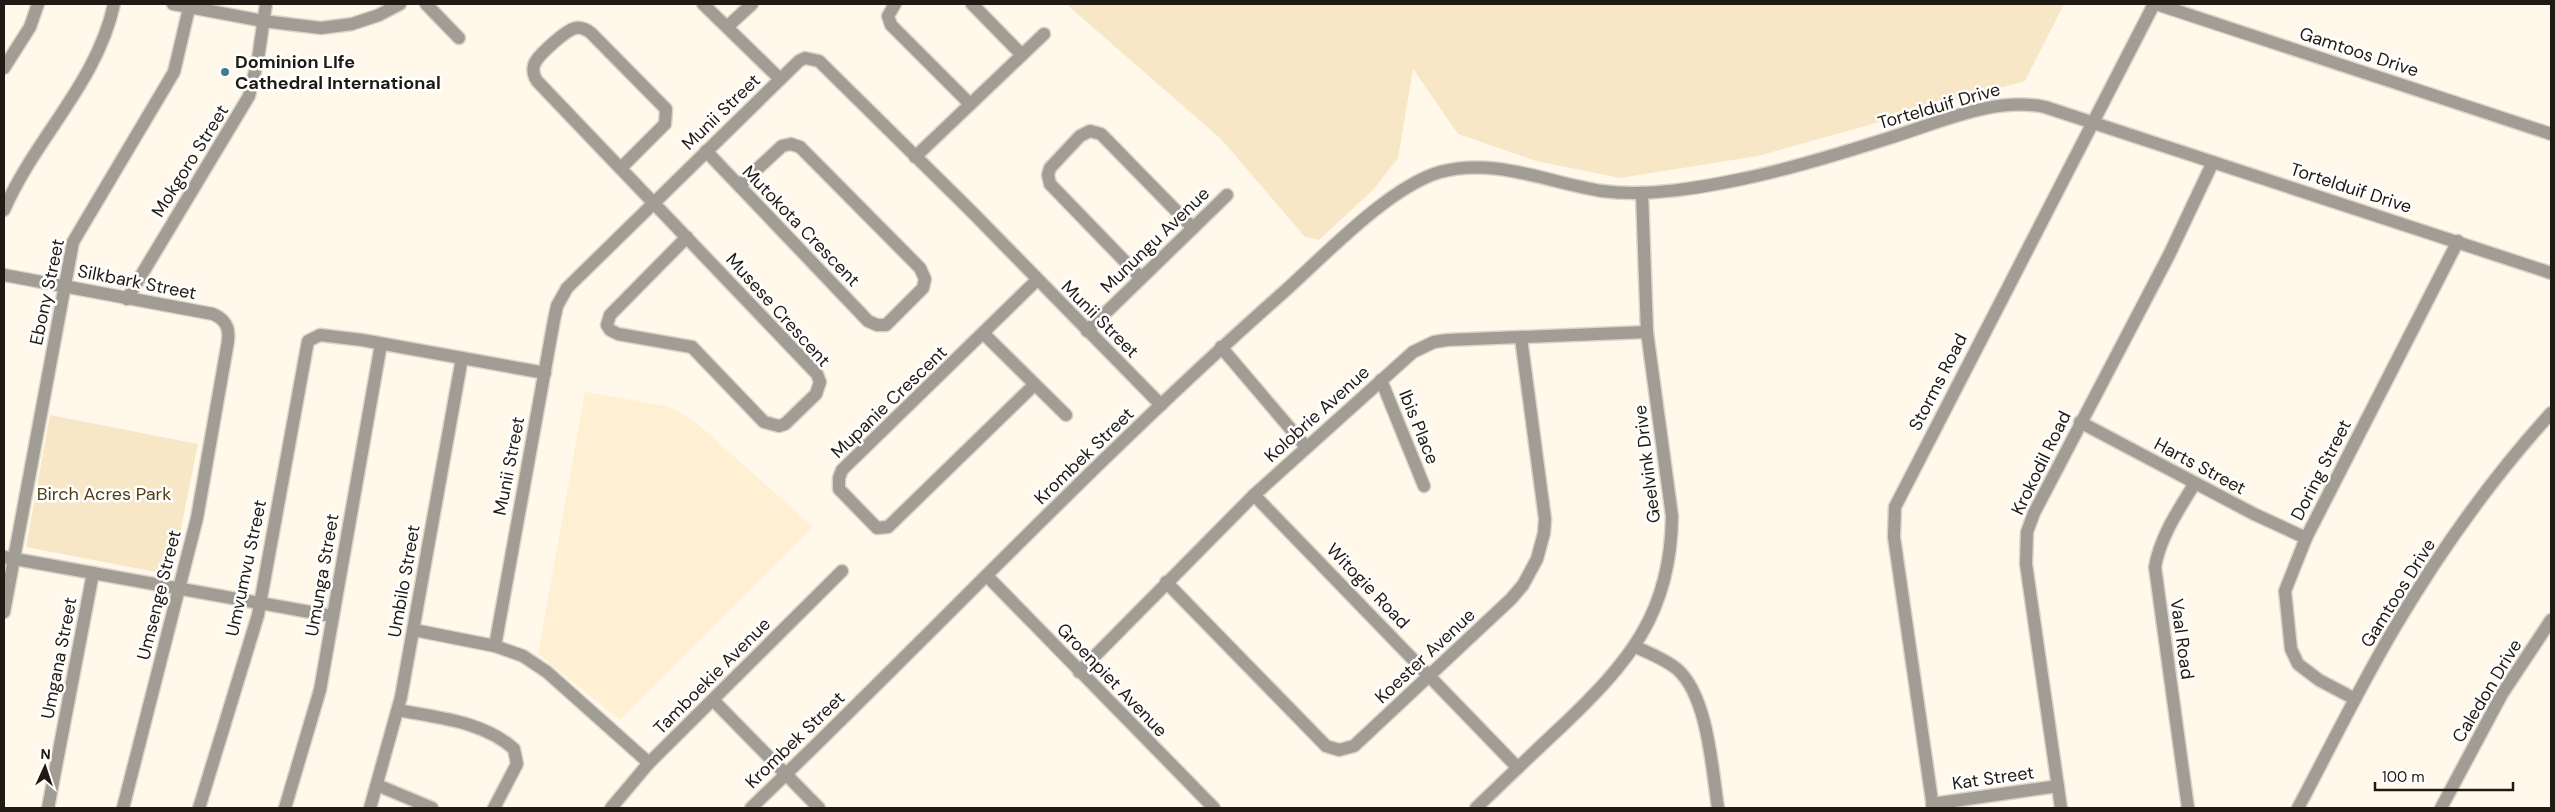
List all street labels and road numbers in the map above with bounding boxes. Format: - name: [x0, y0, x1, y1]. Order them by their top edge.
- street label: Gamtoos Drive: [2296, 21, 2422, 83]
- street label: Munii Street: [677, 69, 765, 155]
- street label: Tortelduif Drive: [1875, 77, 2003, 135]
- street label: Mokgoro Street: [146, 100, 234, 222]
- street label: Tortelduif Drive: [2287, 157, 2415, 219]
- street label: Mutokota Crescent: [737, 160, 865, 292]
- street label: Munungu Avenue: [1095, 182, 1215, 298]
- street label: Ebony Street: [24, 237, 70, 347]
- street label: Musese Crescent: [721, 248, 835, 372]
- street label: Silkbark Street: [76, 259, 198, 305]
- street label: Munii Street: [1056, 275, 1144, 363]
- street label: Storms Road: [1903, 329, 1973, 435]
- street label: Mupanie Crescent: [826, 340, 952, 464]
- street label: Kolobrie Avenue: [1259, 360, 1375, 468]
- street label: Ibis Place: [1393, 386, 1445, 468]
- street label: Krombek Street: [1029, 402, 1139, 510]
- street label: Geelvink Drive: [1628, 404, 1666, 524]
- street label: Krokodil Road: [2005, 407, 2077, 519]
- street label: Munii Street: [488, 415, 530, 517]
- street label: Doring Street: [2285, 415, 2357, 525]
- street label: Harts Street: [2150, 432, 2250, 500]
- street label: Umvumvu Street: [220, 498, 272, 638]
- street label: Umunga Street: [299, 512, 345, 638]
- street label: Umbilo Street: [382, 523, 426, 639]
- street label: Umsenge Street: [131, 528, 187, 662]
- street label: Gamtoos Drive: [2355, 534, 2441, 652]
- street label: Witogie Road: [1321, 538, 1415, 634]
- street label: Umgana Street: [35, 595, 83, 721]
- street label: Vaal Road: [2164, 597, 2200, 681]
- street label: Koester Avenue: [1370, 603, 1480, 709]
- street label: Tamboekie Avenue: [648, 612, 776, 740]
- street label: Groenpiet Avenue: [1051, 618, 1173, 742]
- street label: Caledon Drive: [2447, 635, 2527, 747]
- street label: Krombek Street: [740, 686, 850, 794]
- street label: Kat Street: [1950, 760, 2036, 796]

